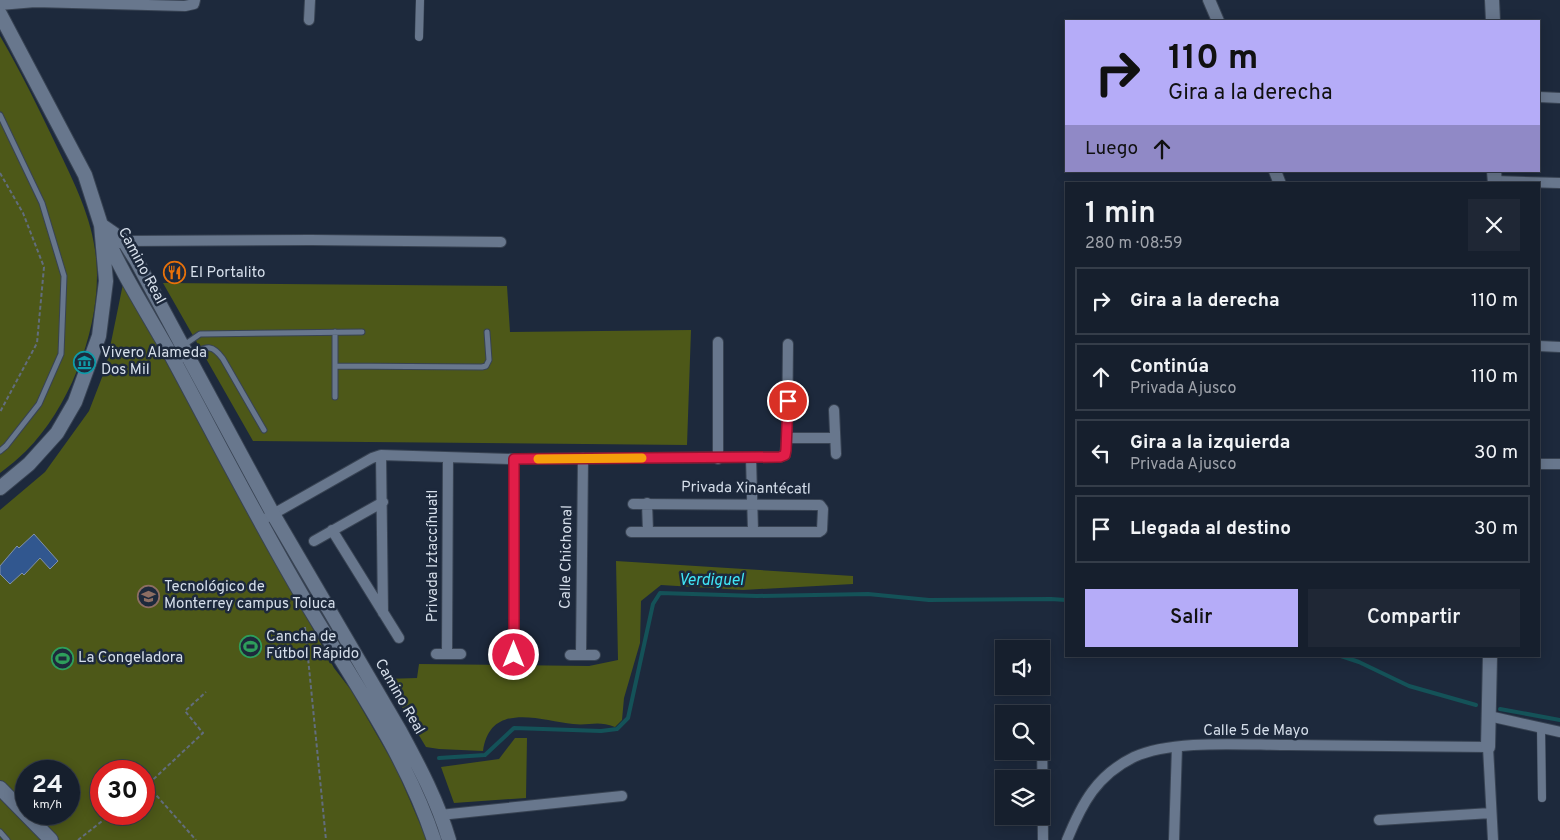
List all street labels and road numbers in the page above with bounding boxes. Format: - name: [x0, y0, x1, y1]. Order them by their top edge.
- street label: Camino Real: [113, 224, 169, 308]
- street label: Privada Xinantécatl: [681, 478, 811, 500]
- street label: Privada Iztaccíhuatl: [424, 490, 443, 622]
- street label: Calle Chichonal: [557, 505, 577, 609]
- street label: Camino Real: [370, 656, 428, 738]
- street label: Calle 5 de Mayo: [1203, 722, 1309, 741]

